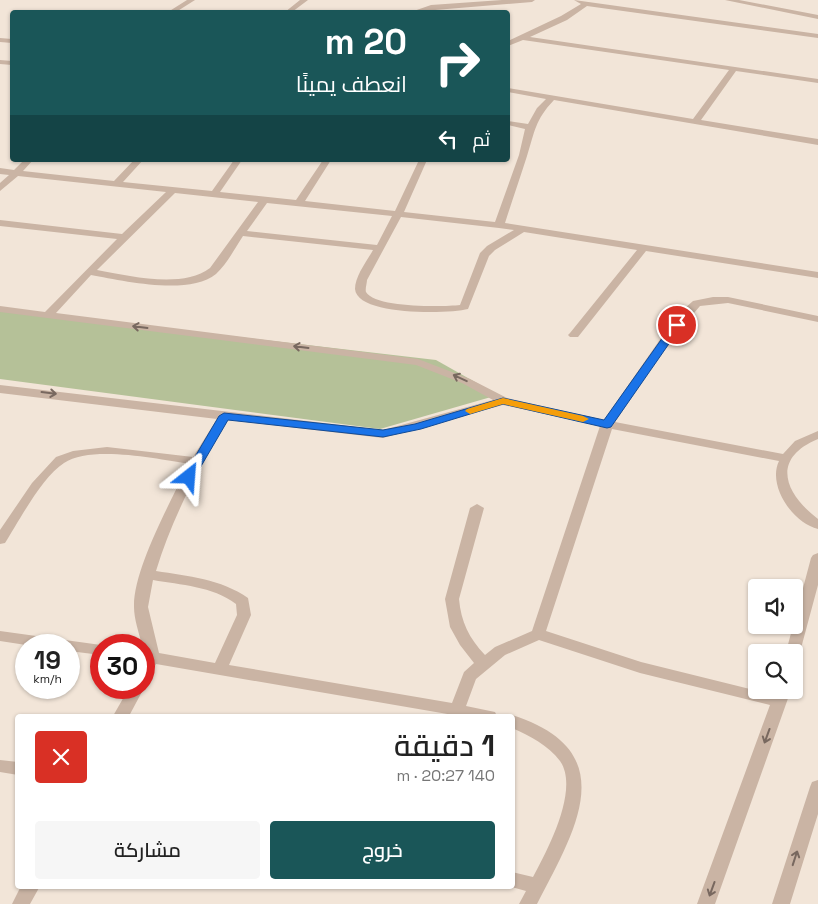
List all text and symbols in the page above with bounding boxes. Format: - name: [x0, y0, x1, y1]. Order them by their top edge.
- text: 20 m: [325, 20, 407, 64]
- icon: right: [425, 30, 490, 95]
- text: انعطف يمينًا: [296, 70, 407, 98]
- icon: left: [434, 125, 462, 153]
- text: ثم: [472, 127, 490, 152]
- pin: [656, 304, 698, 346]
- icon: arrive: [663, 311, 691, 339]
- one-way arrow: [132, 322, 148, 332]
- one-way arrow: [294, 342, 310, 352]
- one-way arrow: [453, 373, 468, 383]
- one-way arrow: [40, 388, 56, 398]
- position arrow: [162, 450, 214, 502]
- map controls: [748, 579, 803, 699]
- button: sound: [748, 579, 803, 634]
- speed limit sign: 30: [90, 634, 155, 699]
- text: 19: [34, 644, 61, 676]
- button: search: [748, 644, 803, 699]
- text: km/h: [33, 671, 62, 687]
- text: 1 دقيقة: [394, 726, 495, 765]
- one-way arrow: [762, 728, 771, 743]
- button: close: [35, 731, 87, 783]
- text: 140 m · 20:27: [396, 765, 495, 786]
- button: مشاركة: [35, 821, 260, 879]
- button: خروج: [270, 821, 495, 879]
- one-way arrow: [791, 850, 801, 866]
- one-way arrow: [707, 881, 716, 896]

